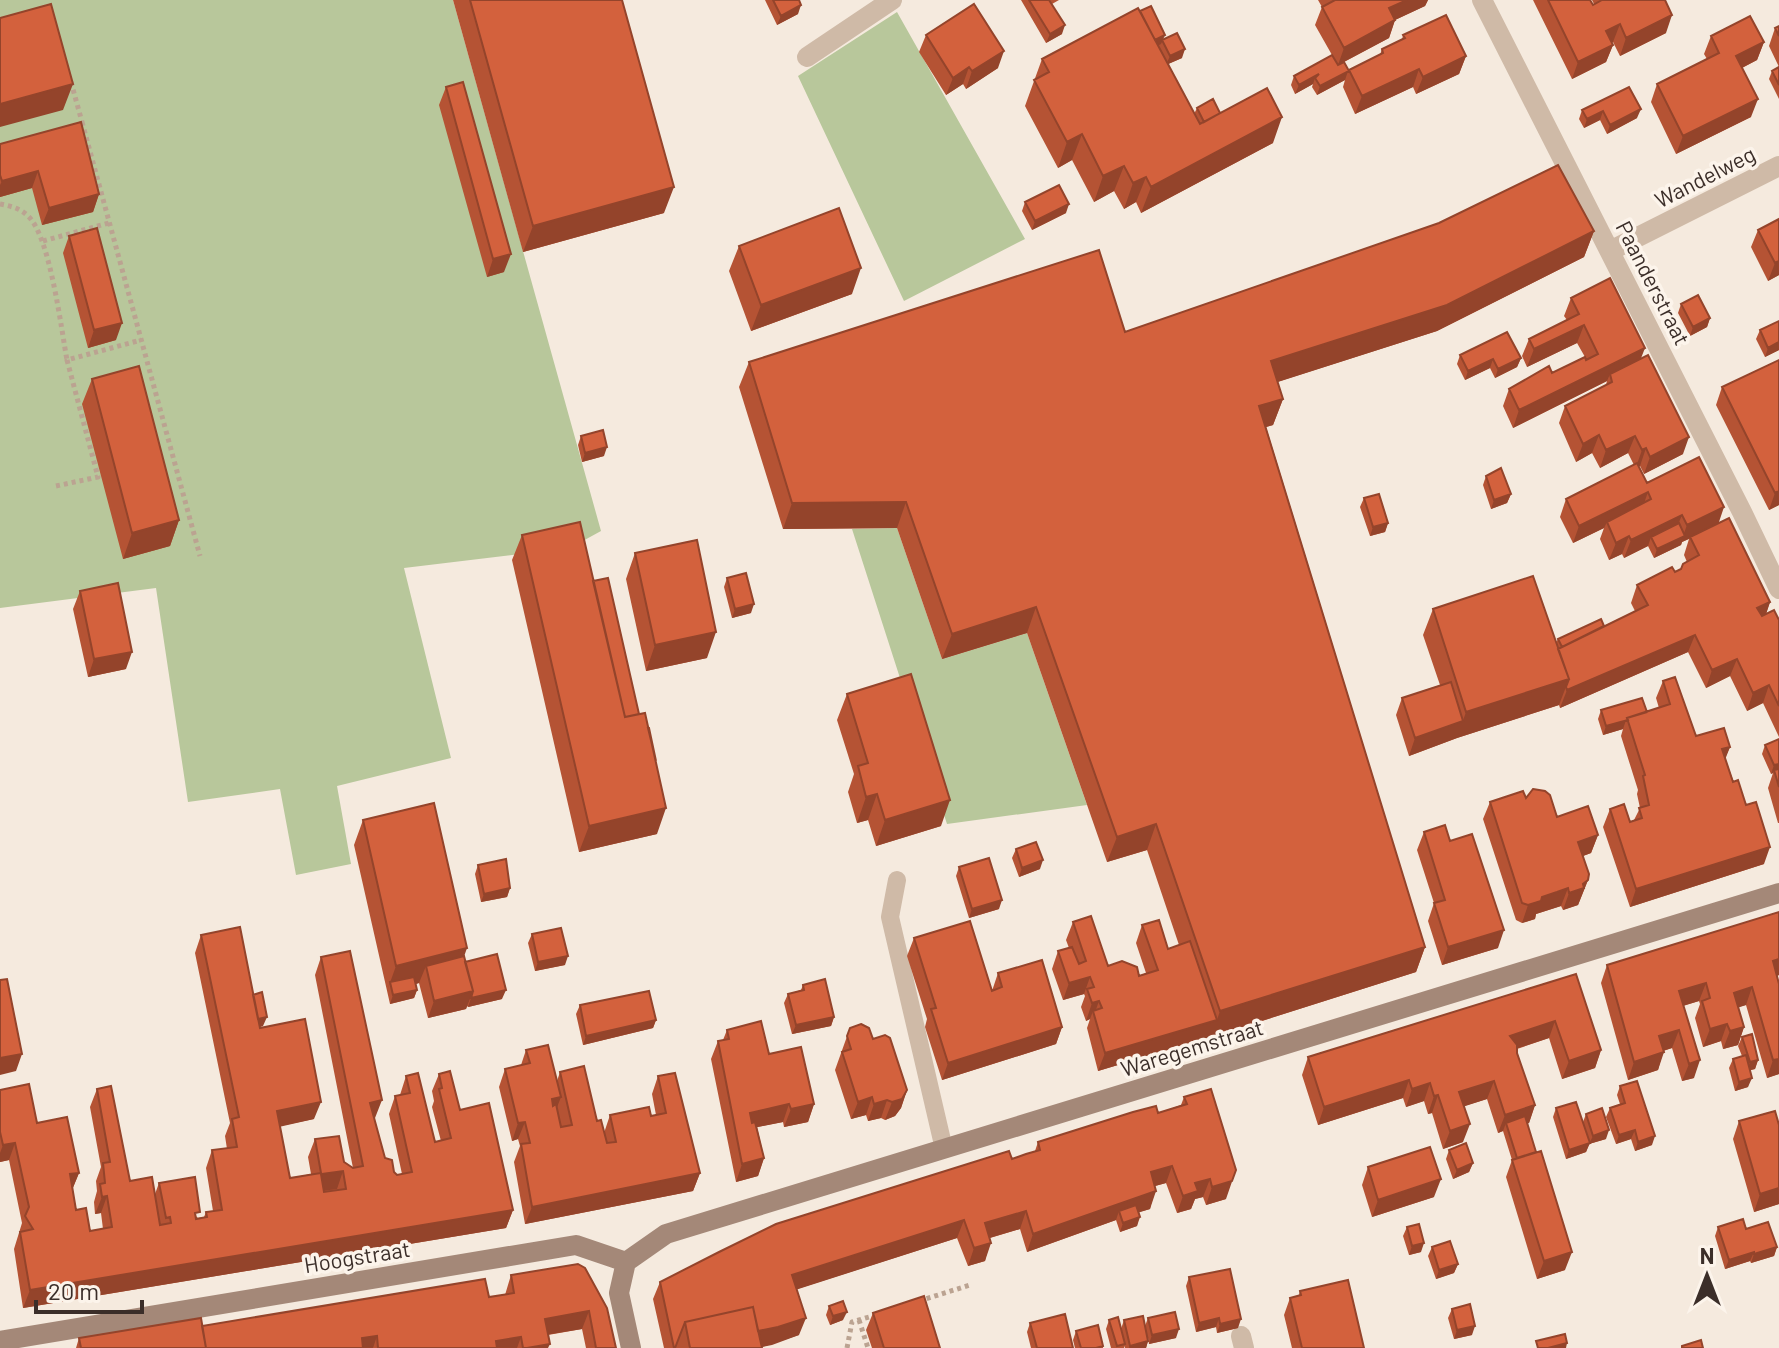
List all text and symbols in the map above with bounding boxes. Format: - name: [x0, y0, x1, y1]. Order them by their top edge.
- street label: Wandelweg: [1650, 140, 1759, 212]
- street label: Paanderstraat: [1611, 216, 1696, 349]
- street label: Waregemstraat: [1117, 1013, 1266, 1081]
- street label: Hoogstraat: [302, 1235, 412, 1277]
- north arrow: [1667, 1236, 1747, 1316]
- text: N: [1700, 1242, 1714, 1268]
- scale bar: [36, 1264, 142, 1314]
- text: 20 m: [48, 1276, 99, 1305]

